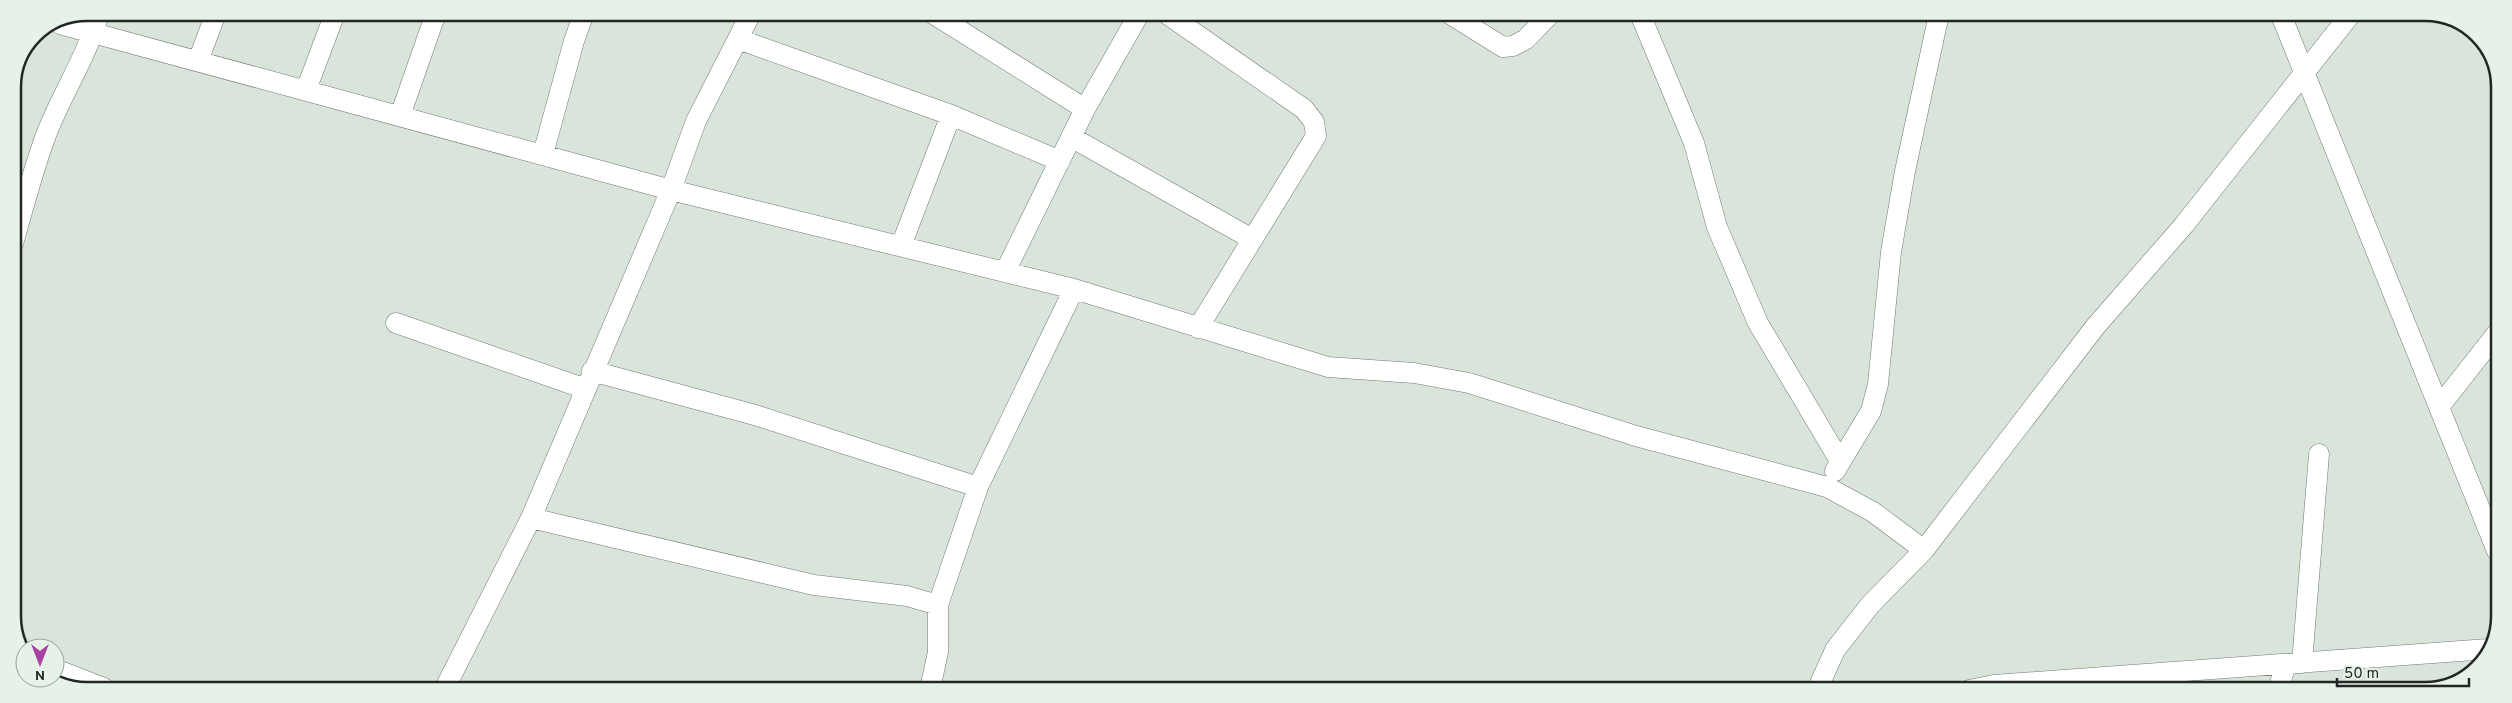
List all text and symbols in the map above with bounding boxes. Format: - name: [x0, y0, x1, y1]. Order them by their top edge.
- north arrow: [15, 638, 65, 688]
- scale bar: [2337, 656, 2470, 688]
- text: 50 m: [2344, 665, 2379, 684]
- text: N: [35, 666, 45, 683]

